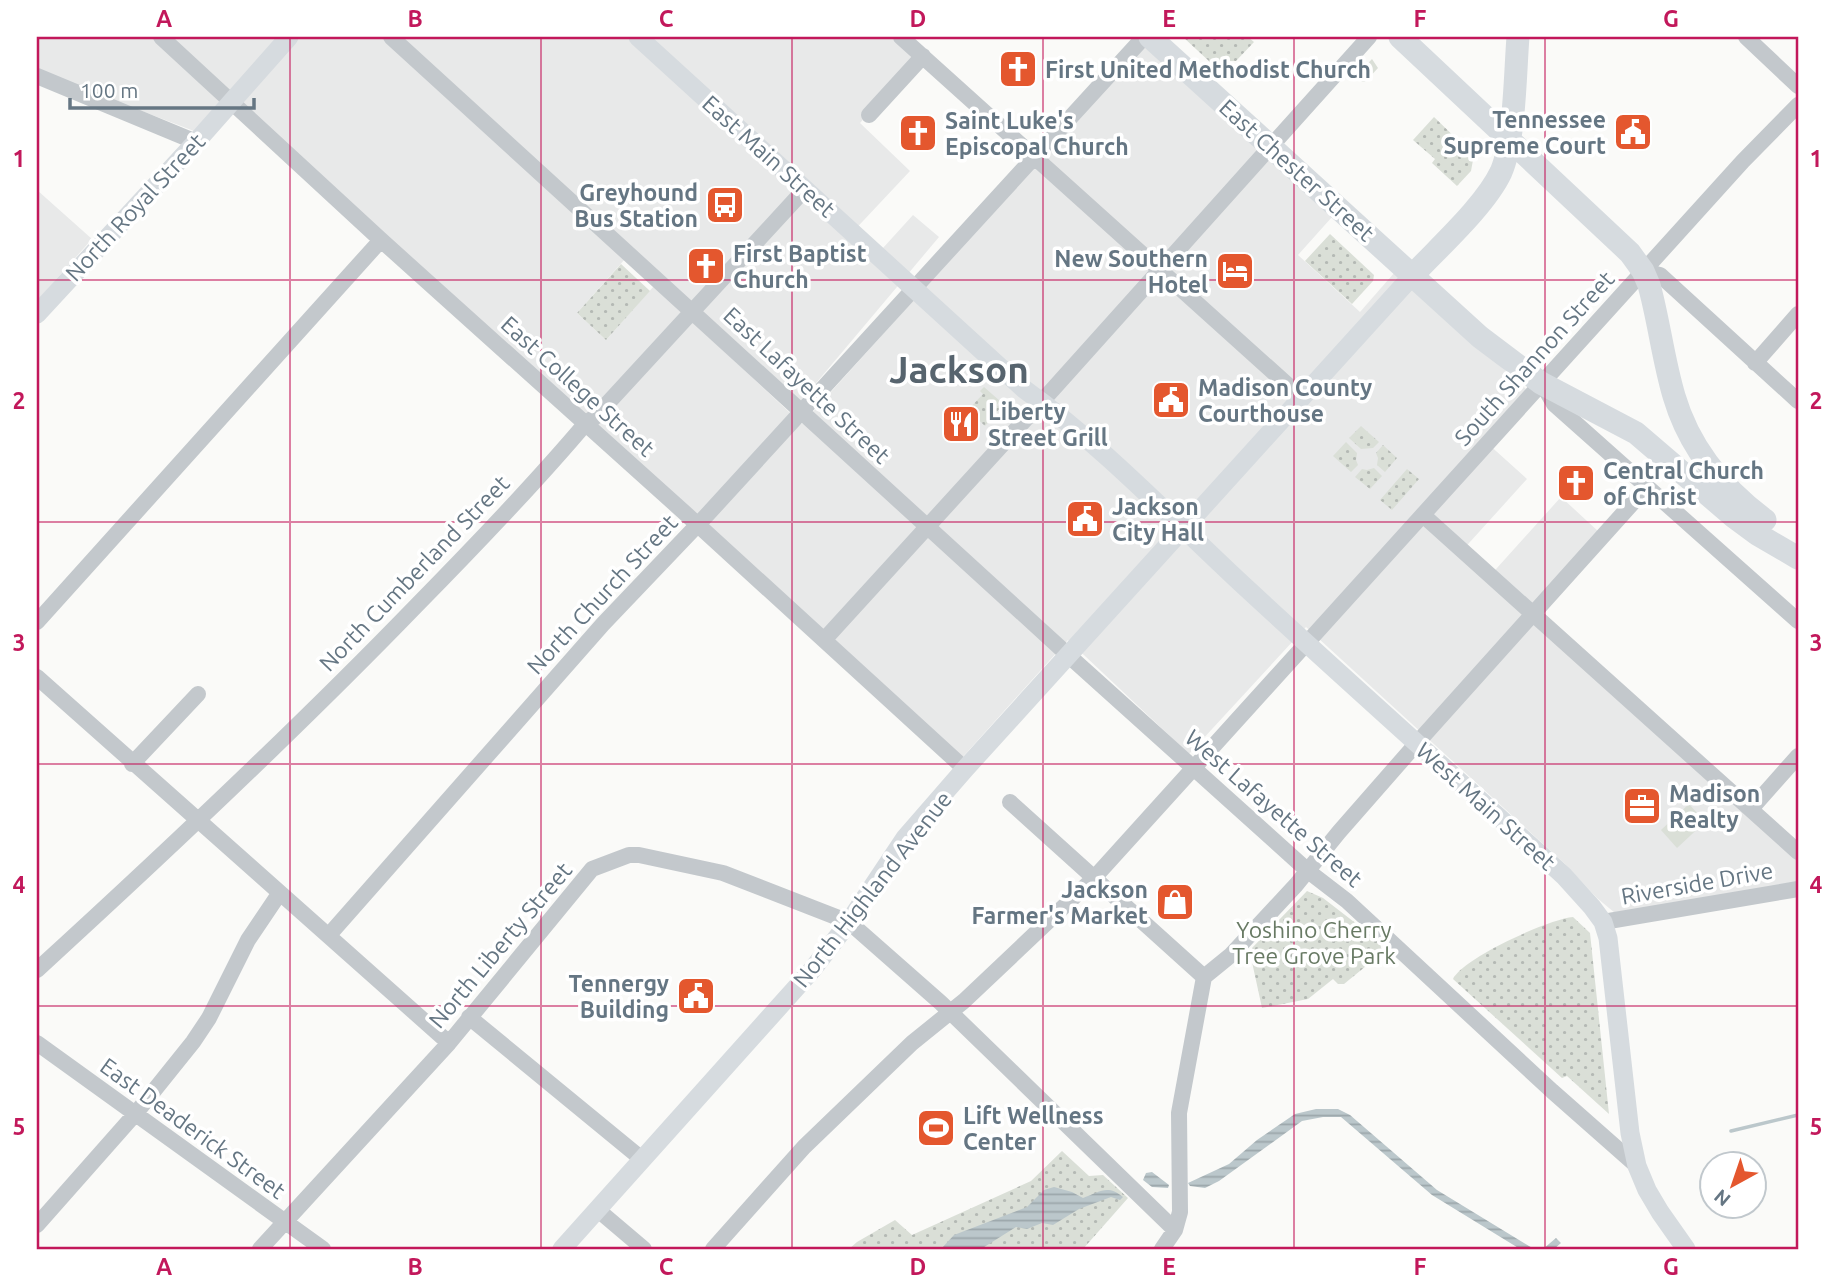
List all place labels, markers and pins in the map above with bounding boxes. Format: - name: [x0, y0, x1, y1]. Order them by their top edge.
- church icon: First United Methodist Church: [997, 48, 1039, 90]
- place label: First United Methodist Church: [1045, 57, 1371, 82]
- place label: Tennessee Supreme Court: [1444, 107, 1606, 158]
- place label: Saint Luke's Episcopal Church: [945, 108, 1129, 159]
- public building icon: Tennessee Supreme Court: [1612, 111, 1654, 153]
- church icon: Saint Luke's Episcopal Church: [897, 112, 939, 154]
- place label: Greyhound Bus Station: [574, 180, 698, 231]
- bus stop icon: Greyhound Bus Station: [704, 184, 746, 226]
- place label: First Baptist Church: [733, 241, 867, 292]
- church icon: First Baptist Church: [685, 245, 727, 287]
- place label: New Southern Hotel: [1054, 246, 1208, 297]
- hotel icon: New Southern Hotel: [1214, 250, 1256, 292]
- place label: Madison County Courthouse: [1198, 375, 1372, 426]
- public building icon: Madison County Courthouse: [1150, 379, 1192, 421]
- place label: Liberty Street Grill: [988, 399, 1108, 450]
- restaurant icon: Liberty Street Grill: [940, 403, 982, 445]
- place label: Central Church of Christ: [1603, 458, 1764, 509]
- church icon: Central Church of Christ: [1555, 462, 1597, 504]
- place label: Jackson City Hall: [1112, 494, 1204, 545]
- public building icon: Jackson City Hall: [1064, 498, 1106, 540]
- place label: Madison Realty: [1669, 781, 1760, 832]
- office icon: Madison Realty: [1621, 785, 1663, 827]
- place label: Jackson Farmer's Market: [972, 877, 1148, 928]
- shop icon: Jackson Farmer's Market: [1154, 881, 1196, 923]
- place label: Tennergy Building: [569, 971, 669, 1022]
- public building icon: Tennergy Building: [675, 975, 717, 1017]
- place label: Lift Wellness Center: [963, 1103, 1104, 1154]
- sports icon: Lift Wellness Center: [915, 1107, 957, 1149]

